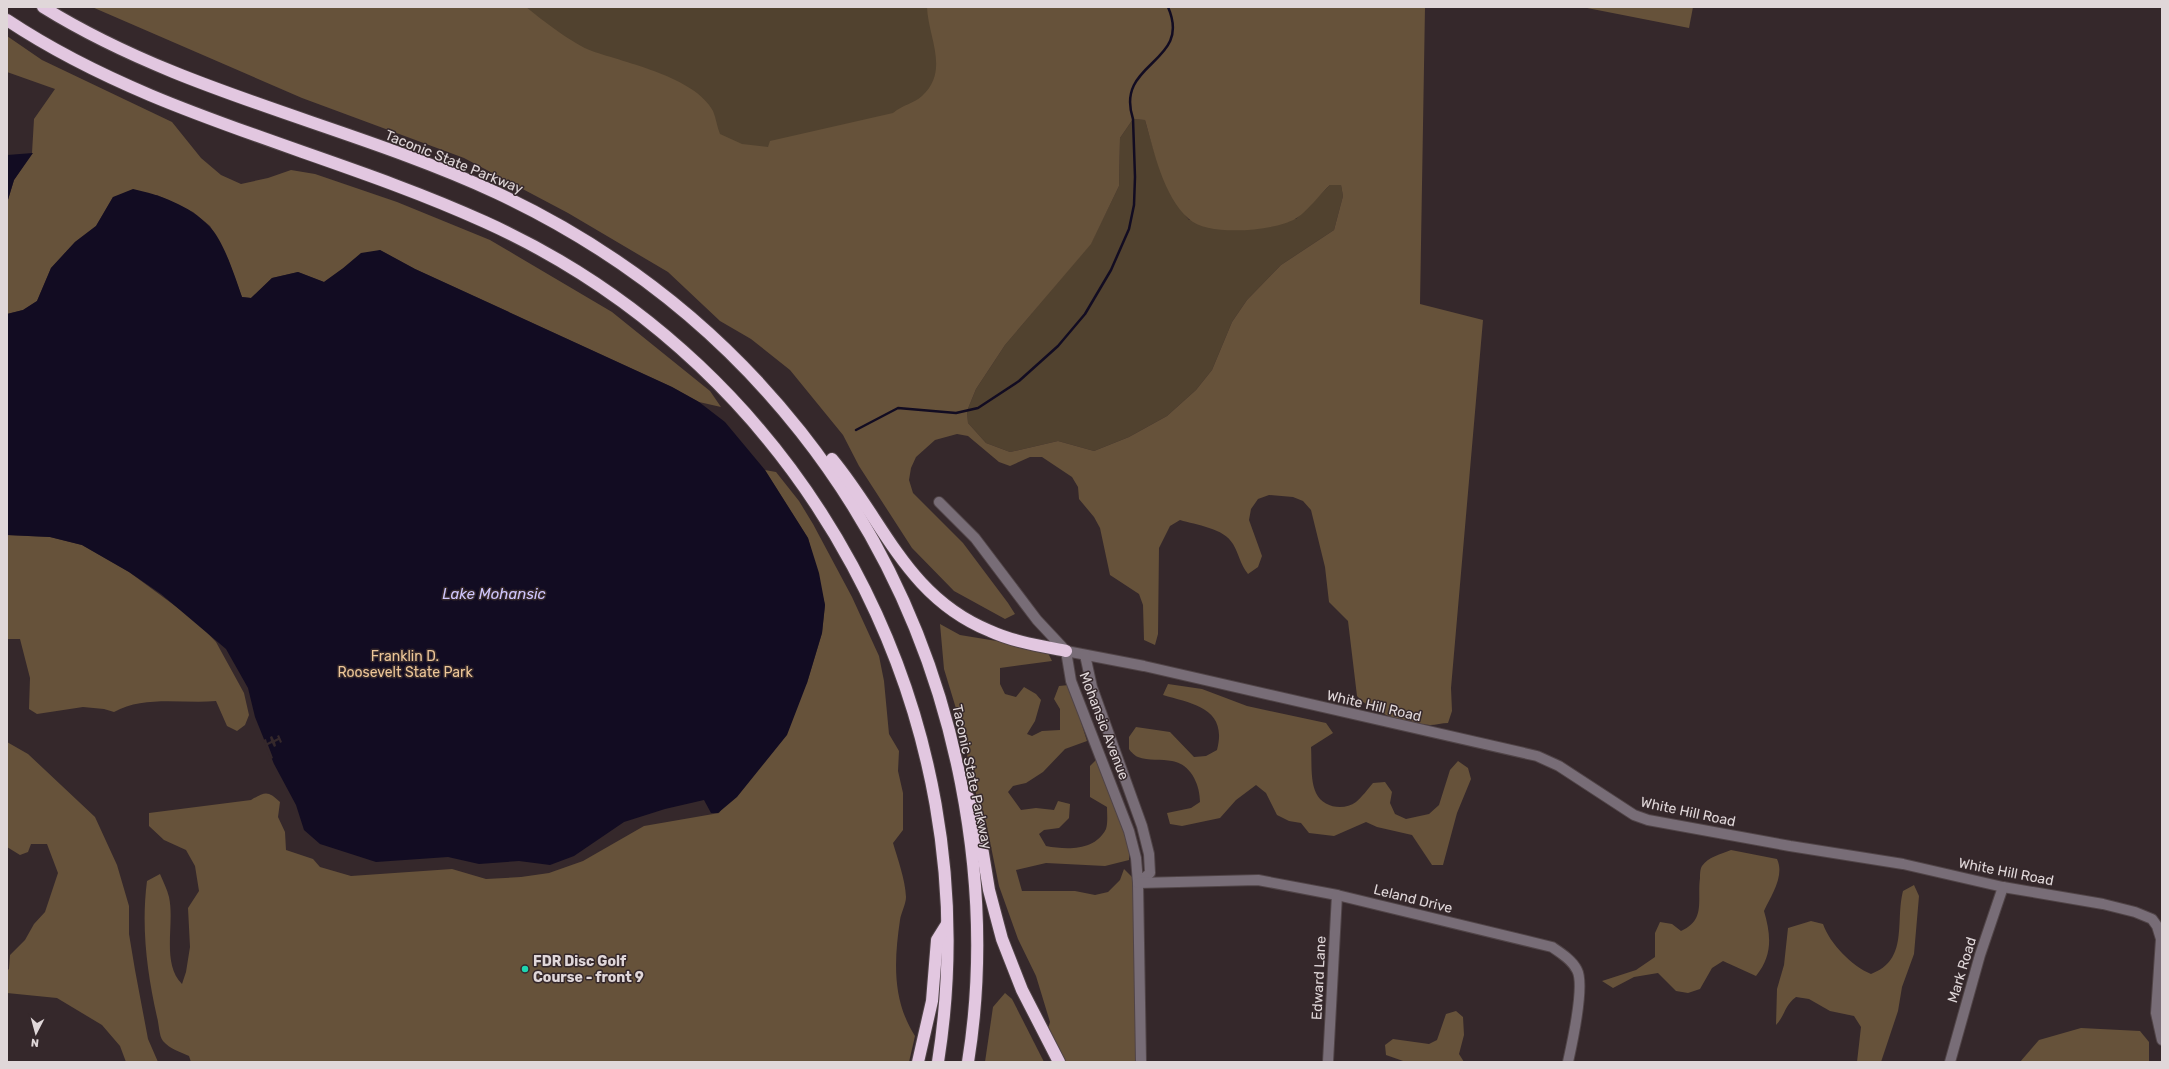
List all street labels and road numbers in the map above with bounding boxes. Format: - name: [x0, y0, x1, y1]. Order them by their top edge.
- street label: Taconic State Parkway: [383, 127, 526, 198]
- street label: Mohansic Avenue: [1076, 670, 1132, 783]
- street label: White Hill Road: [1325, 687, 1423, 725]
- street label: Taconic State Parkway: [948, 703, 996, 851]
- street label: White Hill Road: [1639, 794, 1737, 830]
- street label: White Hill Road: [1957, 854, 2055, 890]
- street label: Leland Drive: [1372, 881, 1454, 917]
- street label: Edward Lane: [1308, 935, 1330, 1021]
- street label: Mark Road: [1944, 935, 1980, 1005]

